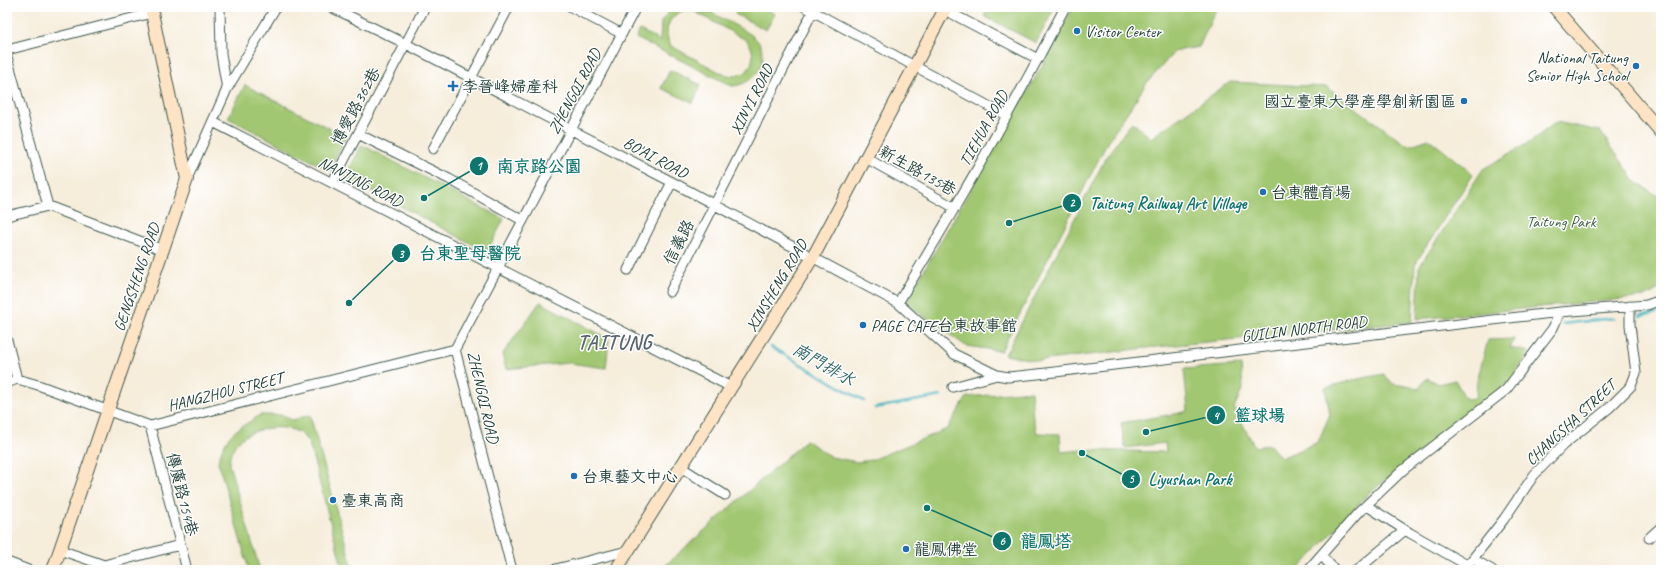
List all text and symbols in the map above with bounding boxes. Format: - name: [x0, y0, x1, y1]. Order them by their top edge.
- place label: Visitor Center: [1085, 22, 1162, 42]
- marker: Visitor Center: [1072, 26, 1082, 36]
- street label: ZHENGQI ROAD: [544, 44, 606, 137]
- place label: National Taitung Senior High School: [1526, 48, 1631, 86]
- street label: XINYI ROAD: [726, 60, 779, 138]
- marker: National Taitung Senior High School: [1631, 61, 1641, 71]
- street label: 博愛路362巷: [327, 64, 385, 149]
- place label: 李晉峰婦產科: [462, 77, 558, 97]
- marker: 李晉峰婦產科: [447, 80, 459, 92]
- street label: TIEHUA ROAD: [955, 86, 1014, 170]
- place label: 國立臺東大學產學創新園區: [1264, 92, 1456, 112]
- marker: 國立臺東大學產學創新園區: [1459, 96, 1469, 106]
- street label: BO'AI ROAD: [620, 133, 693, 184]
- street label: 新生路135巷: [875, 141, 960, 200]
- callout: 南京路公園: [469, 151, 590, 180]
- street label: NANJING ROAD: [315, 152, 408, 212]
- text: 南京路公園: [497, 156, 582, 177]
- text: 1: [476, 158, 483, 174]
- place label: 台東體育場: [1271, 183, 1351, 203]
- marker: 台東體育場: [1258, 187, 1268, 197]
- callout: Taitung Railway Art Village: [1062, 189, 1255, 218]
- text: Taitung Railway Art Village: [1090, 193, 1248, 214]
- text: 2: [1069, 195, 1076, 211]
- park label: Taitung Park: [1526, 212, 1597, 232]
- street label: 信義路: [659, 217, 699, 268]
- street label: GENGSHENG ROAD: [109, 219, 165, 334]
- street label: XINSHENG ROAD: [742, 235, 813, 335]
- callout: 台東聖母醫院: [391, 239, 529, 268]
- text: 台東聖母醫院: [419, 243, 521, 264]
- text: 3: [398, 246, 405, 262]
- street label: GUILIN NORTH ROAD: [1240, 311, 1370, 347]
- place label: PAGE CAFE台東故事館: [871, 316, 1017, 336]
- marker: PAGE CAFE台東故事館: [858, 320, 868, 330]
- district label: TAITUNG: [578, 330, 655, 355]
- water label: 南門排水: [789, 338, 859, 391]
- street label: ZHENGQI ROAD: [463, 349, 504, 447]
- street label: HANGZHOU STREET: [166, 367, 289, 416]
- street label: CHANGSHA STREET: [1521, 373, 1623, 470]
- callout: 籃球場: [1206, 401, 1293, 430]
- text: 籃球場: [1235, 405, 1286, 426]
- text: 4: [1213, 408, 1220, 424]
- street label: 傳廣路154巷: [162, 450, 202, 538]
- callout: Liyushan Park: [1121, 464, 1240, 493]
- place label: 台東藝文中心: [582, 467, 678, 487]
- text: Liyushan Park: [1148, 469, 1233, 490]
- marker: 台東藝文中心: [569, 471, 579, 481]
- text: 5: [1128, 471, 1135, 487]
- place label: 臺東高商: [341, 491, 405, 511]
- marker: 臺東高商: [328, 495, 338, 505]
- callout: 龍鳳塔: [992, 527, 1079, 556]
- text: 龍鳳塔: [1021, 531, 1072, 552]
- text: 6: [999, 533, 1006, 549]
- place label: 龍鳳佛堂: [914, 540, 978, 560]
- marker: 龍鳳佛堂: [901, 544, 911, 554]

